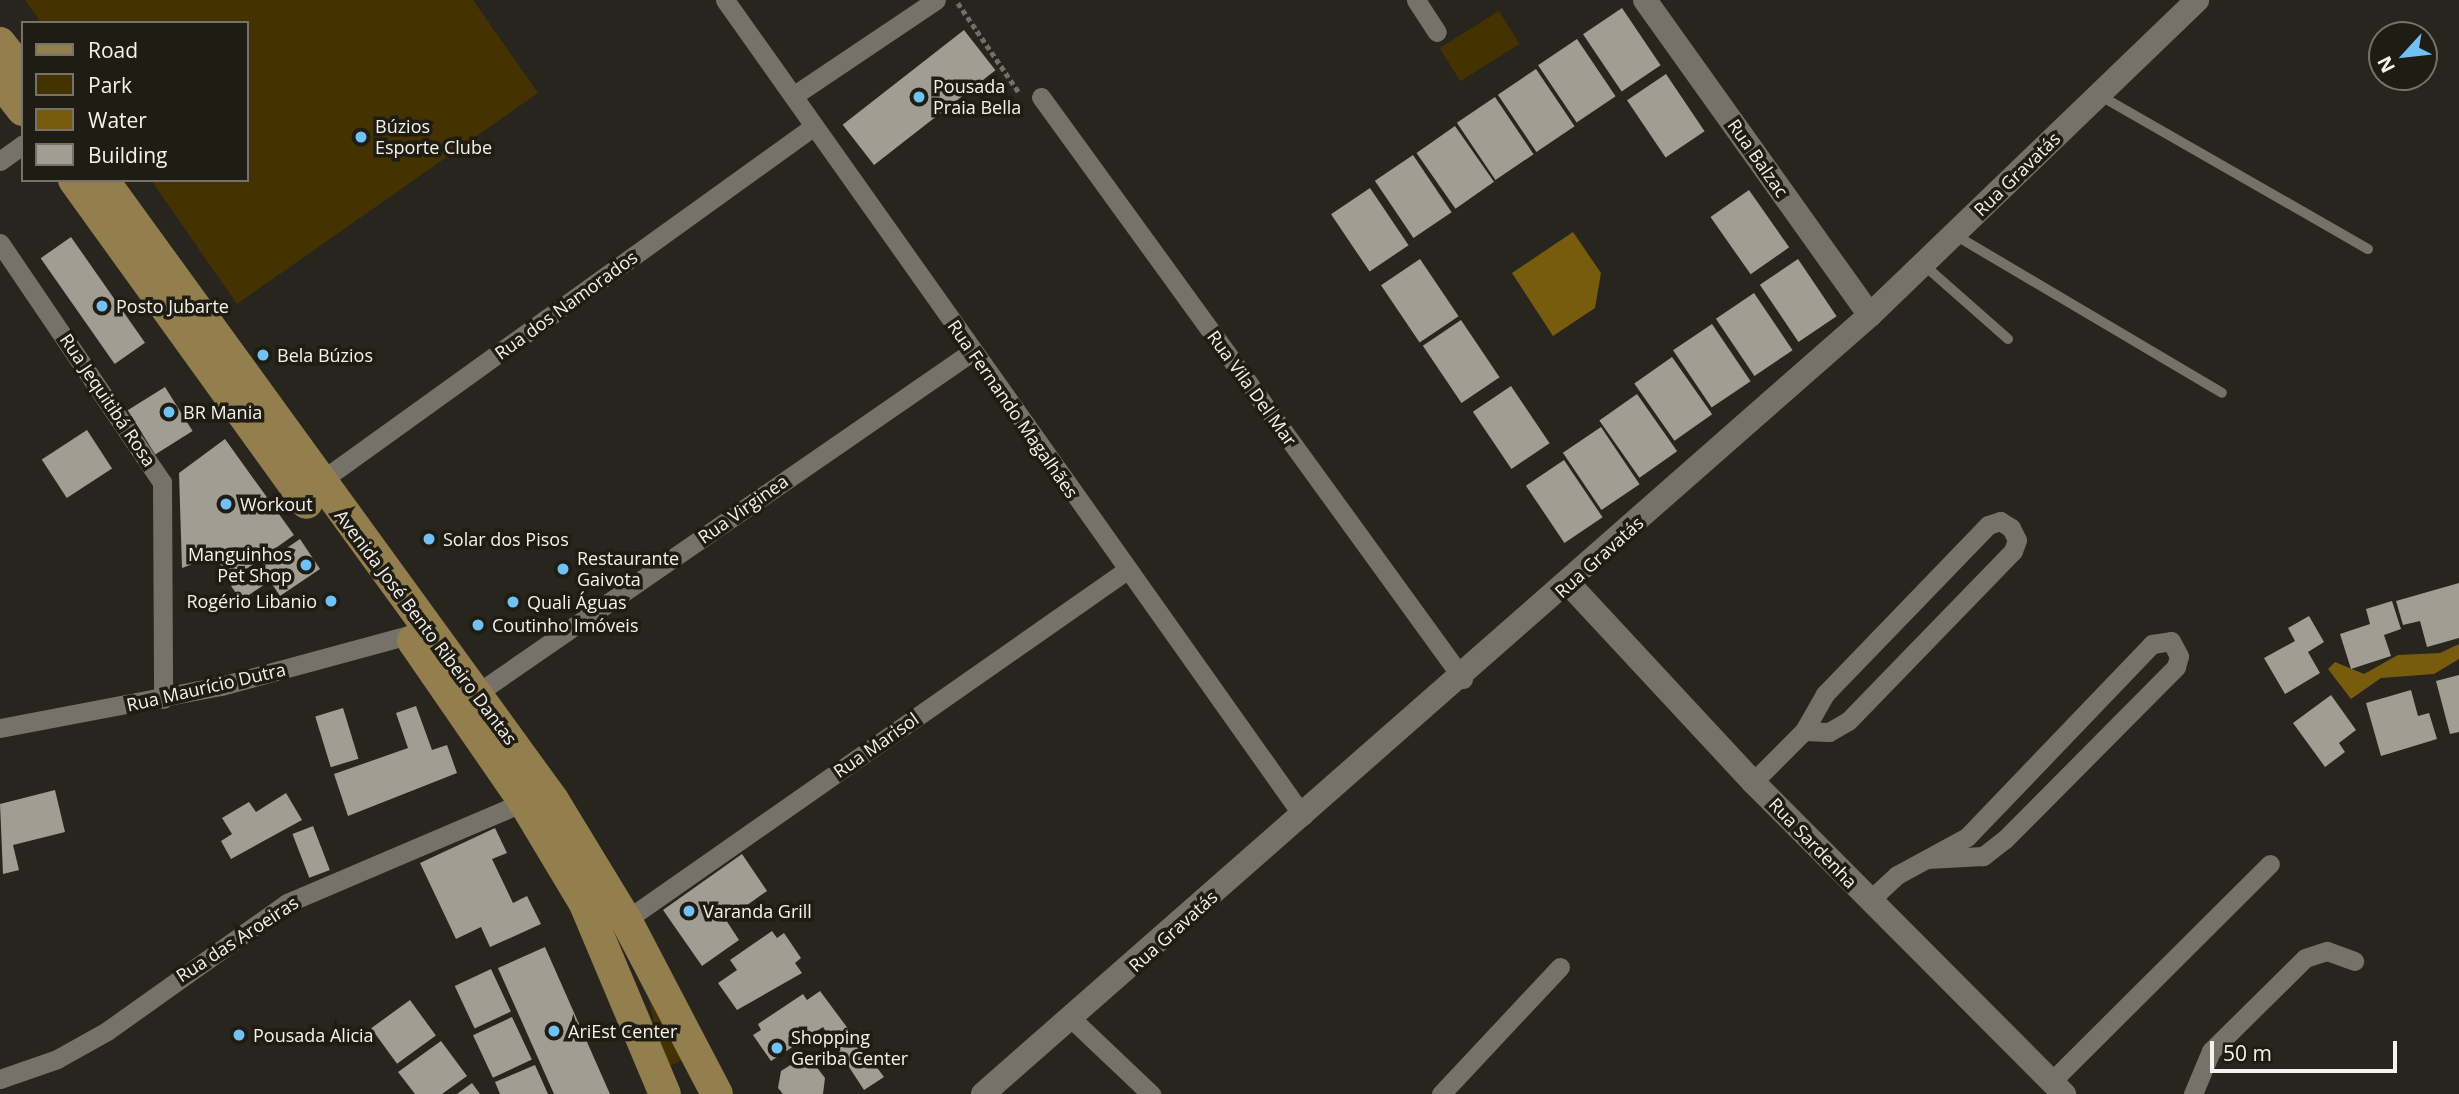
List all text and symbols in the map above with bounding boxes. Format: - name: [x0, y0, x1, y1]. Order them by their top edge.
- legend: [21, 21, 248, 182]
- north arrow: [2368, 21, 2438, 91]
- text: Road: [88, 36, 138, 64]
- text: N: [2371, 52, 2401, 77]
- text: Park: [88, 71, 132, 99]
- place label: Pousada Praia Bella: [933, 76, 1021, 119]
- marker: Pousada Praia Bella: [911, 89, 927, 105]
- text: Water: [88, 106, 147, 134]
- street label: Rua Balzac: [1723, 115, 1793, 201]
- place label: Búzios Esporte Clube: [375, 116, 492, 158]
- street label: Rua Gravatás: [1969, 128, 2065, 220]
- marker: Búzios Esporte Clube: [353, 129, 369, 145]
- text: Building: [88, 141, 167, 169]
- street label: Rua dos Namorados: [491, 246, 641, 364]
- place label: Posto Jubarte: [116, 295, 229, 317]
- marker: Posto Jubarte: [94, 298, 110, 314]
- street label: Rua Fernando Magalhães: [943, 316, 1083, 502]
- street label: Rua Vila Del Mar: [1203, 326, 1301, 450]
- street label: Rua Jequitibá Rosa: [56, 329, 160, 471]
- place label: Bela Búzios: [277, 344, 373, 366]
- marker: Bela Búzios: [255, 347, 271, 363]
- place label: BR Mania: [183, 401, 262, 423]
- marker: BR Mania: [161, 404, 177, 420]
- street label: Rua Virginea: [694, 470, 792, 548]
- place label: Workout: [240, 493, 313, 515]
- marker: Workout: [218, 496, 234, 512]
- street label: Avenida José Bento Ribeiro Dantas: [330, 505, 522, 749]
- street label: Rua Gravatás: [1550, 512, 1648, 602]
- place label: Solar dos Pisos: [443, 528, 569, 550]
- marker: Solar dos Pisos: [421, 531, 437, 547]
- place label: Manguinhos Pet Shop: [188, 544, 292, 586]
- place label: Restaurante Gaivota: [577, 548, 679, 590]
- marker: Manguinhos Pet Shop: [298, 557, 314, 573]
- marker: Restaurante Gaivota: [555, 561, 571, 577]
- place label: Rogério Libanio: [186, 590, 317, 612]
- place label: Quali Águas: [527, 591, 627, 613]
- marker: Rogério Libanio: [323, 593, 339, 609]
- marker: Quali Águas: [505, 594, 521, 610]
- place label: Coutinho Imóveis: [492, 614, 638, 636]
- marker: Coutinho Imóveis: [470, 617, 486, 633]
- street label: Rua Maurício Dutra: [124, 658, 288, 716]
- street label: Rua Marisol: [829, 708, 923, 782]
- street label: Rua Sardenha: [1765, 793, 1861, 893]
- street label: Rua Gravatás: [1124, 886, 1222, 976]
- street label: Rua das Aroeiras: [172, 891, 302, 987]
- place label: Varanda Grill: [703, 900, 812, 922]
- marker: Varanda Grill: [681, 903, 697, 919]
- place label: AriEst Center: [568, 1020, 677, 1042]
- marker: AriEst Center: [546, 1023, 562, 1039]
- place label: Pousada Alicia: [253, 1024, 374, 1046]
- marker: Pousada Alicia: [231, 1027, 247, 1043]
- place label: Shopping Geriba Center: [791, 1027, 908, 1070]
- scale bar: [2214, 1028, 2401, 1072]
- text: 50 m: [2223, 1039, 2272, 1067]
- marker: Shopping Geriba Center: [769, 1040, 785, 1056]

